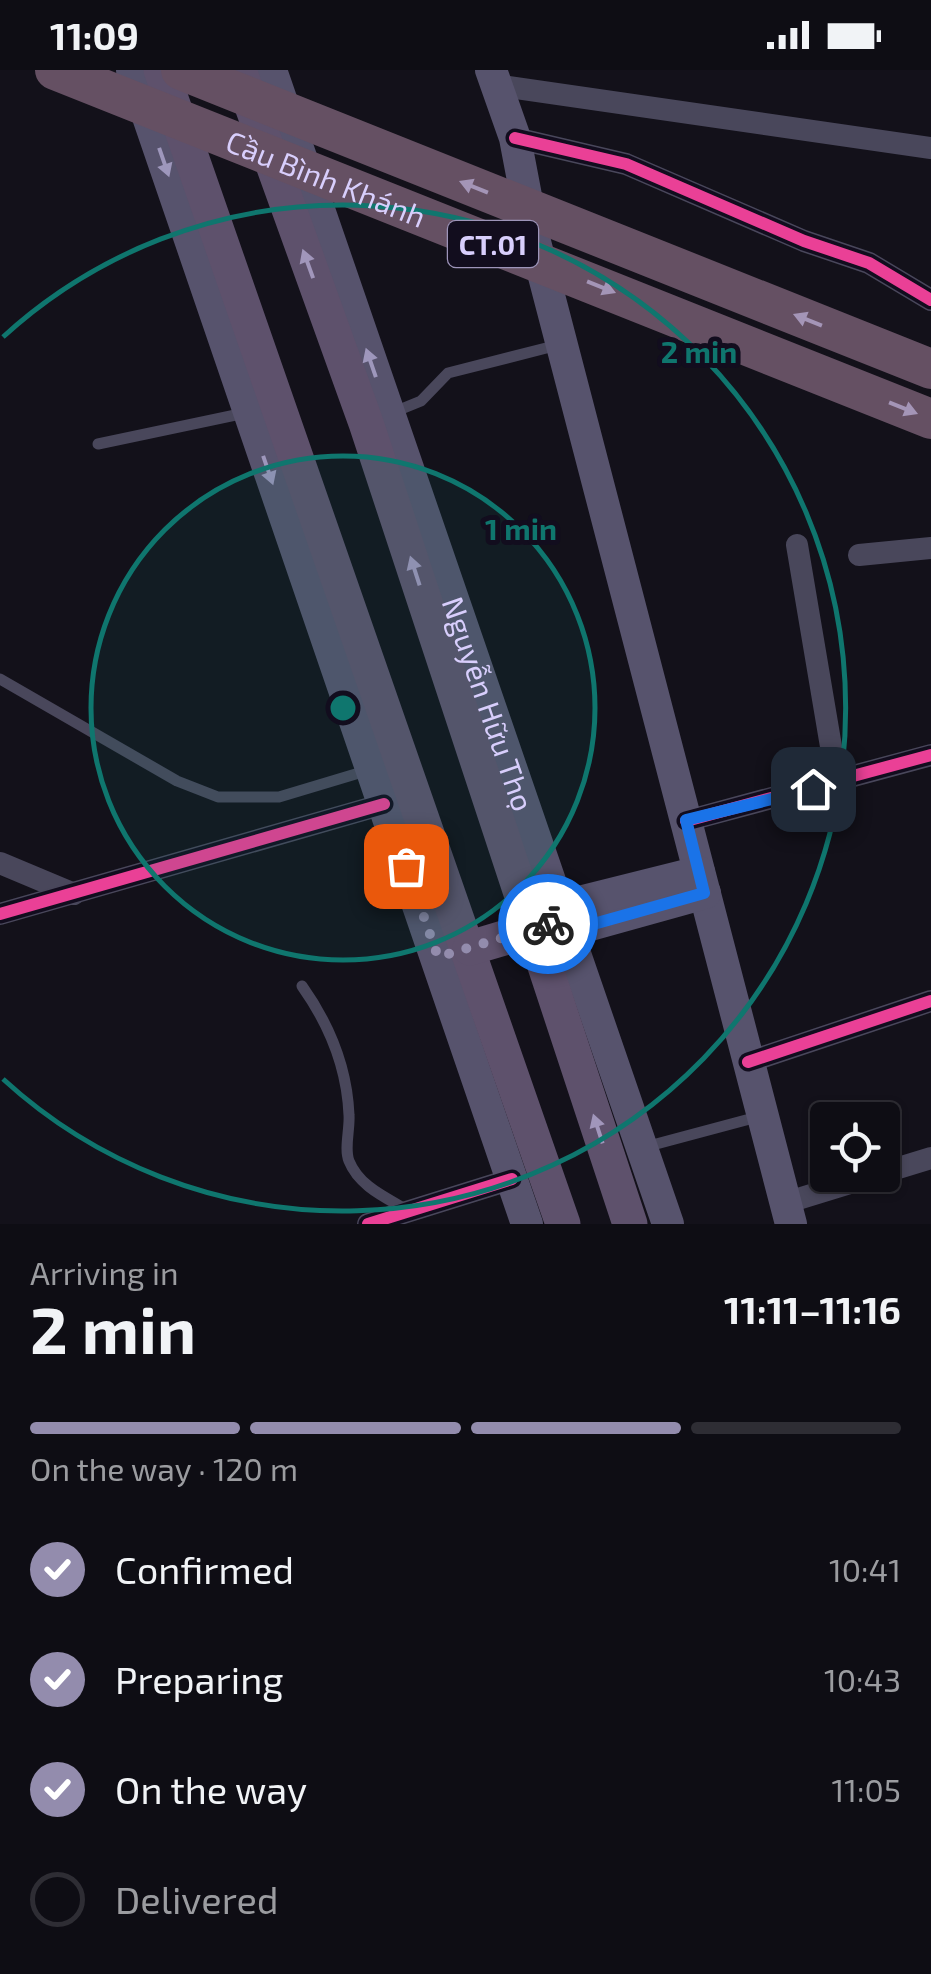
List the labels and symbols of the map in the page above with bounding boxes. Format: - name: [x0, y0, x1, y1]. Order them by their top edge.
- street label: Cầu Bình Khánh: [221, 122, 431, 234]
- one-way arrow: [157, 148, 172, 178]
- one-way arrow: [458, 178, 488, 194]
- road number: CT.01: [448, 221, 538, 267]
- one-way arrow: [300, 248, 315, 278]
- one-way arrow: [586, 280, 616, 296]
- one-way arrow: [793, 311, 823, 327]
- text: 2 min: [661, 333, 737, 369]
- one-way arrow: [363, 348, 378, 378]
- one-way arrow: [888, 400, 918, 416]
- one-way arrow: [262, 455, 277, 485]
- text: 1 min: [485, 510, 557, 546]
- one-way arrow: [407, 555, 422, 585]
- street label: Nguyễn Hữu Thọ: [436, 592, 542, 815]
- centre of rings: [325, 690, 361, 726]
- pin: [771, 747, 856, 832]
- pin: [364, 824, 449, 909]
- courier: [498, 874, 598, 974]
- one-way arrow: [590, 1114, 605, 1144]

